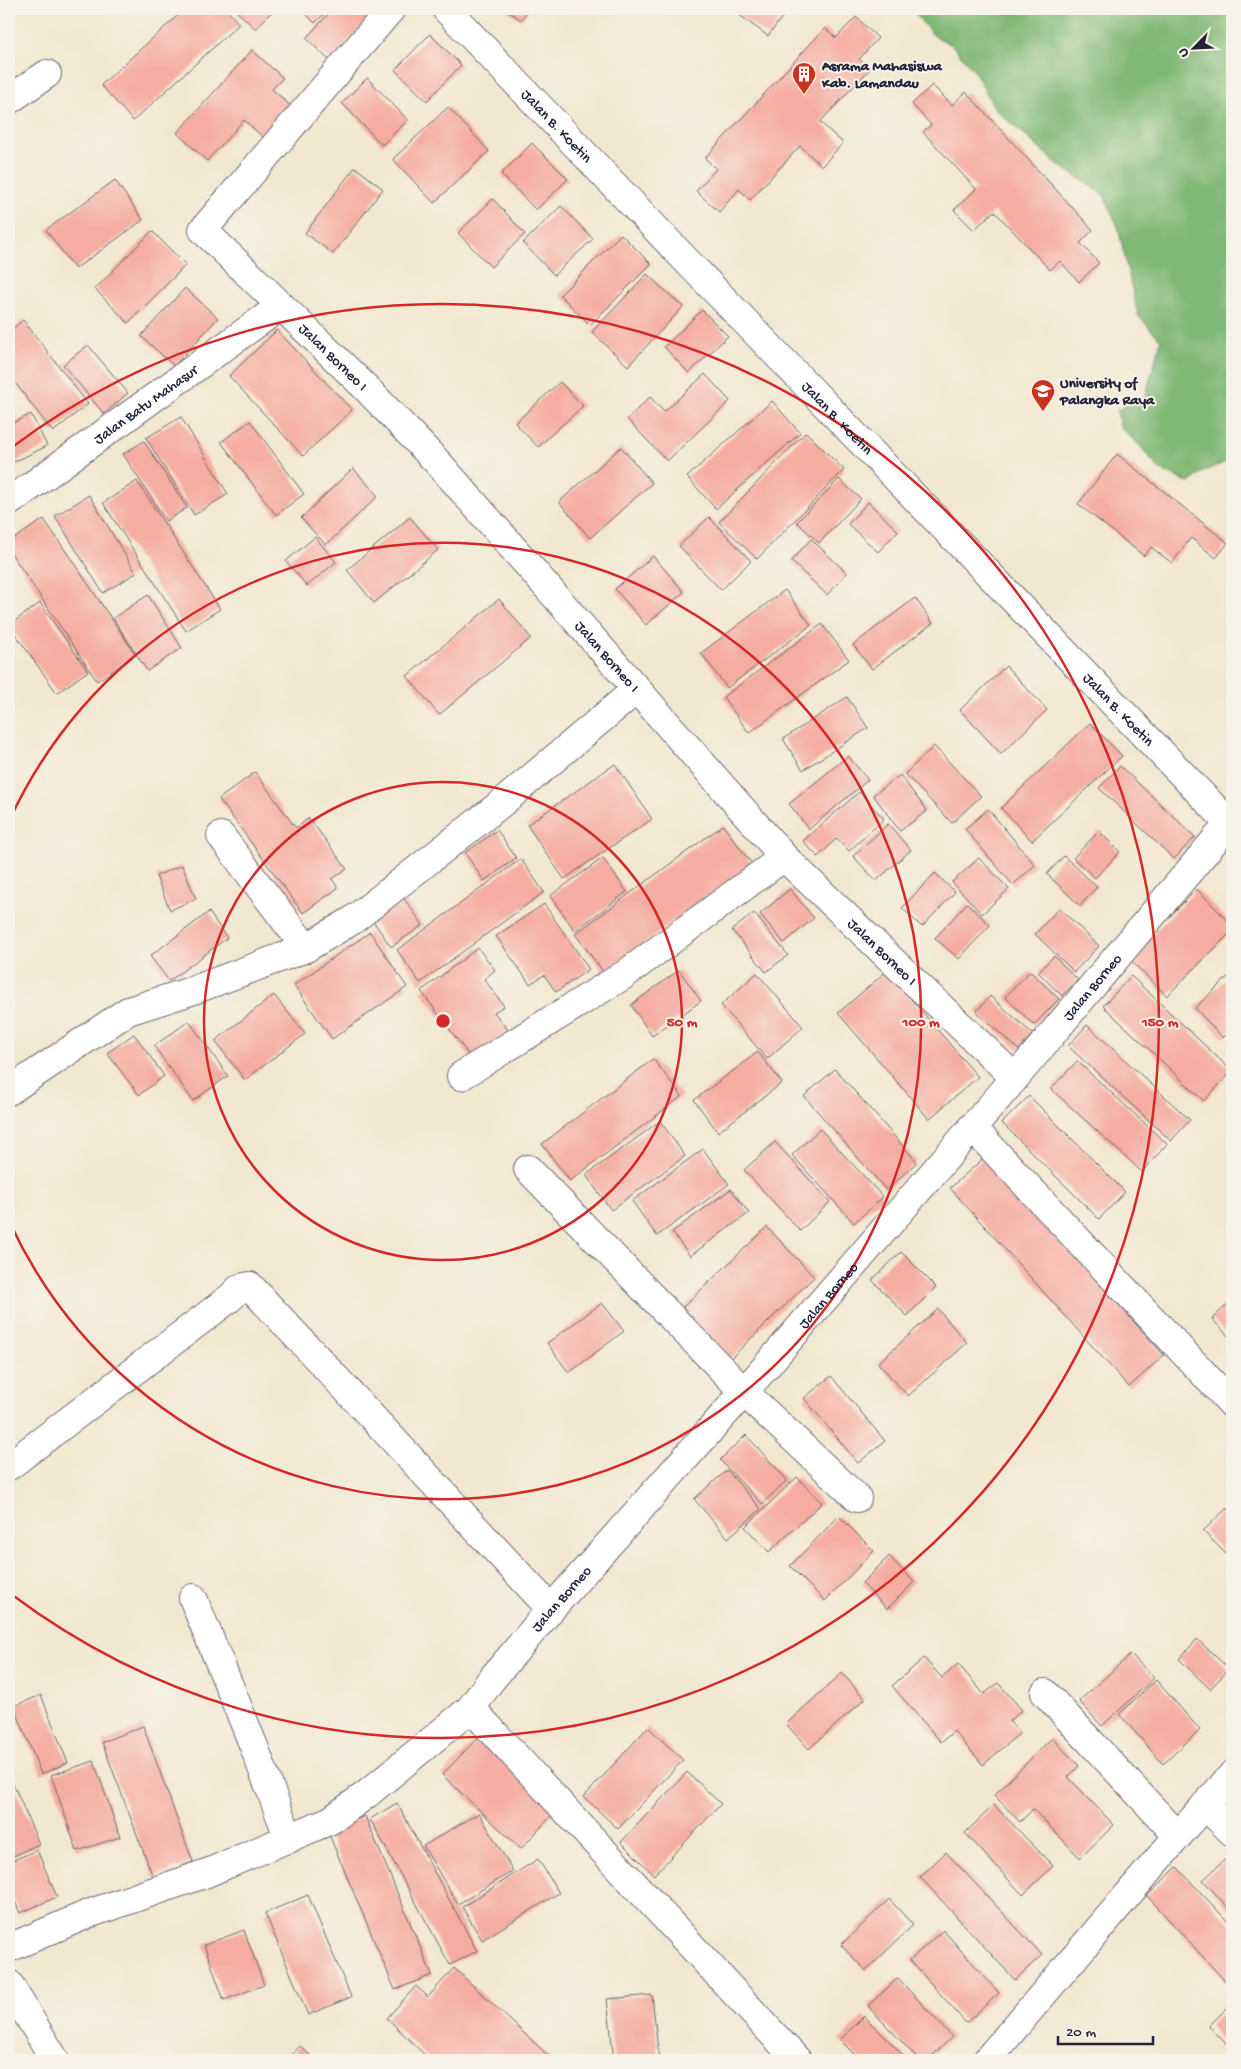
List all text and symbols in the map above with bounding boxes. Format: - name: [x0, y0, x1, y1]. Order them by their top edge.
- north arrow: [1168, 22, 1218, 72]
- text: U: [1175, 45, 1194, 59]
- place label: Asrama Mahasiswa Kab. Lamandau: [821, 58, 943, 93]
- building icon: Asrama Mahasiswa Kab. Lamandau: [791, 61, 817, 95]
- street label: Jalan B. Koetin: [516, 86, 595, 167]
- street label: Jalan Borneo I: [294, 320, 371, 396]
- street label: Jalan Batu Mahasur: [91, 361, 204, 449]
- place label: University of Palangka Raya: [1059, 375, 1155, 410]
- street label: Jalan B. Koetin: [797, 378, 876, 459]
- school or university icon: University of Palangka Raya: [1030, 378, 1056, 412]
- street label: Jalan Borneo I: [570, 618, 642, 697]
- street label: Jalan B. Koetin: [1078, 670, 1157, 751]
- street label: Jalan Borneo I: [843, 915, 920, 990]
- street label: Jalan Borneo: [1060, 951, 1127, 1025]
- centre of rings: [434, 1012, 452, 1030]
- text: 50 m: [667, 1014, 698, 1032]
- text: 100 m: [901, 1014, 940, 1032]
- text: 150 m: [1141, 1014, 1179, 1032]
- street label: Jalan Borneo: [796, 1259, 863, 1333]
- street label: Jalan Borneo: [529, 1563, 596, 1636]
- scale bar: [1058, 2014, 1154, 2046]
- text: 20 m: [1066, 2024, 1096, 2042]

